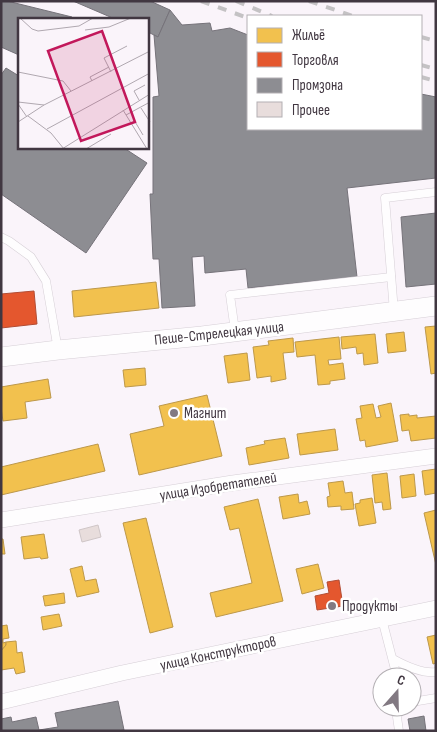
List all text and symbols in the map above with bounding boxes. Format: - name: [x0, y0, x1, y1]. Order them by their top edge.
- legend: [247, 15, 422, 130]
- inset map: [18, 18, 149, 149]
- text: Жильё: [292, 26, 325, 45]
- text: Торговля: [292, 51, 339, 70]
- text: Промзона: [292, 76, 343, 95]
- text: Прочее: [292, 101, 330, 120]
- street label: Пеше-Стрелецкая улица: [153, 317, 285, 350]
- place label: Магнит: [184, 404, 226, 423]
- marker: Магнит: [168, 407, 180, 419]
- street label: улица Изобретателей: [158, 468, 278, 505]
- place label: Продукты: [342, 597, 398, 616]
- marker: Продукты: [326, 600, 338, 612]
- street label: улица Конструкторов: [158, 632, 278, 675]
- north arrow: [372, 667, 422, 717]
- text: С: [395, 671, 408, 689]

